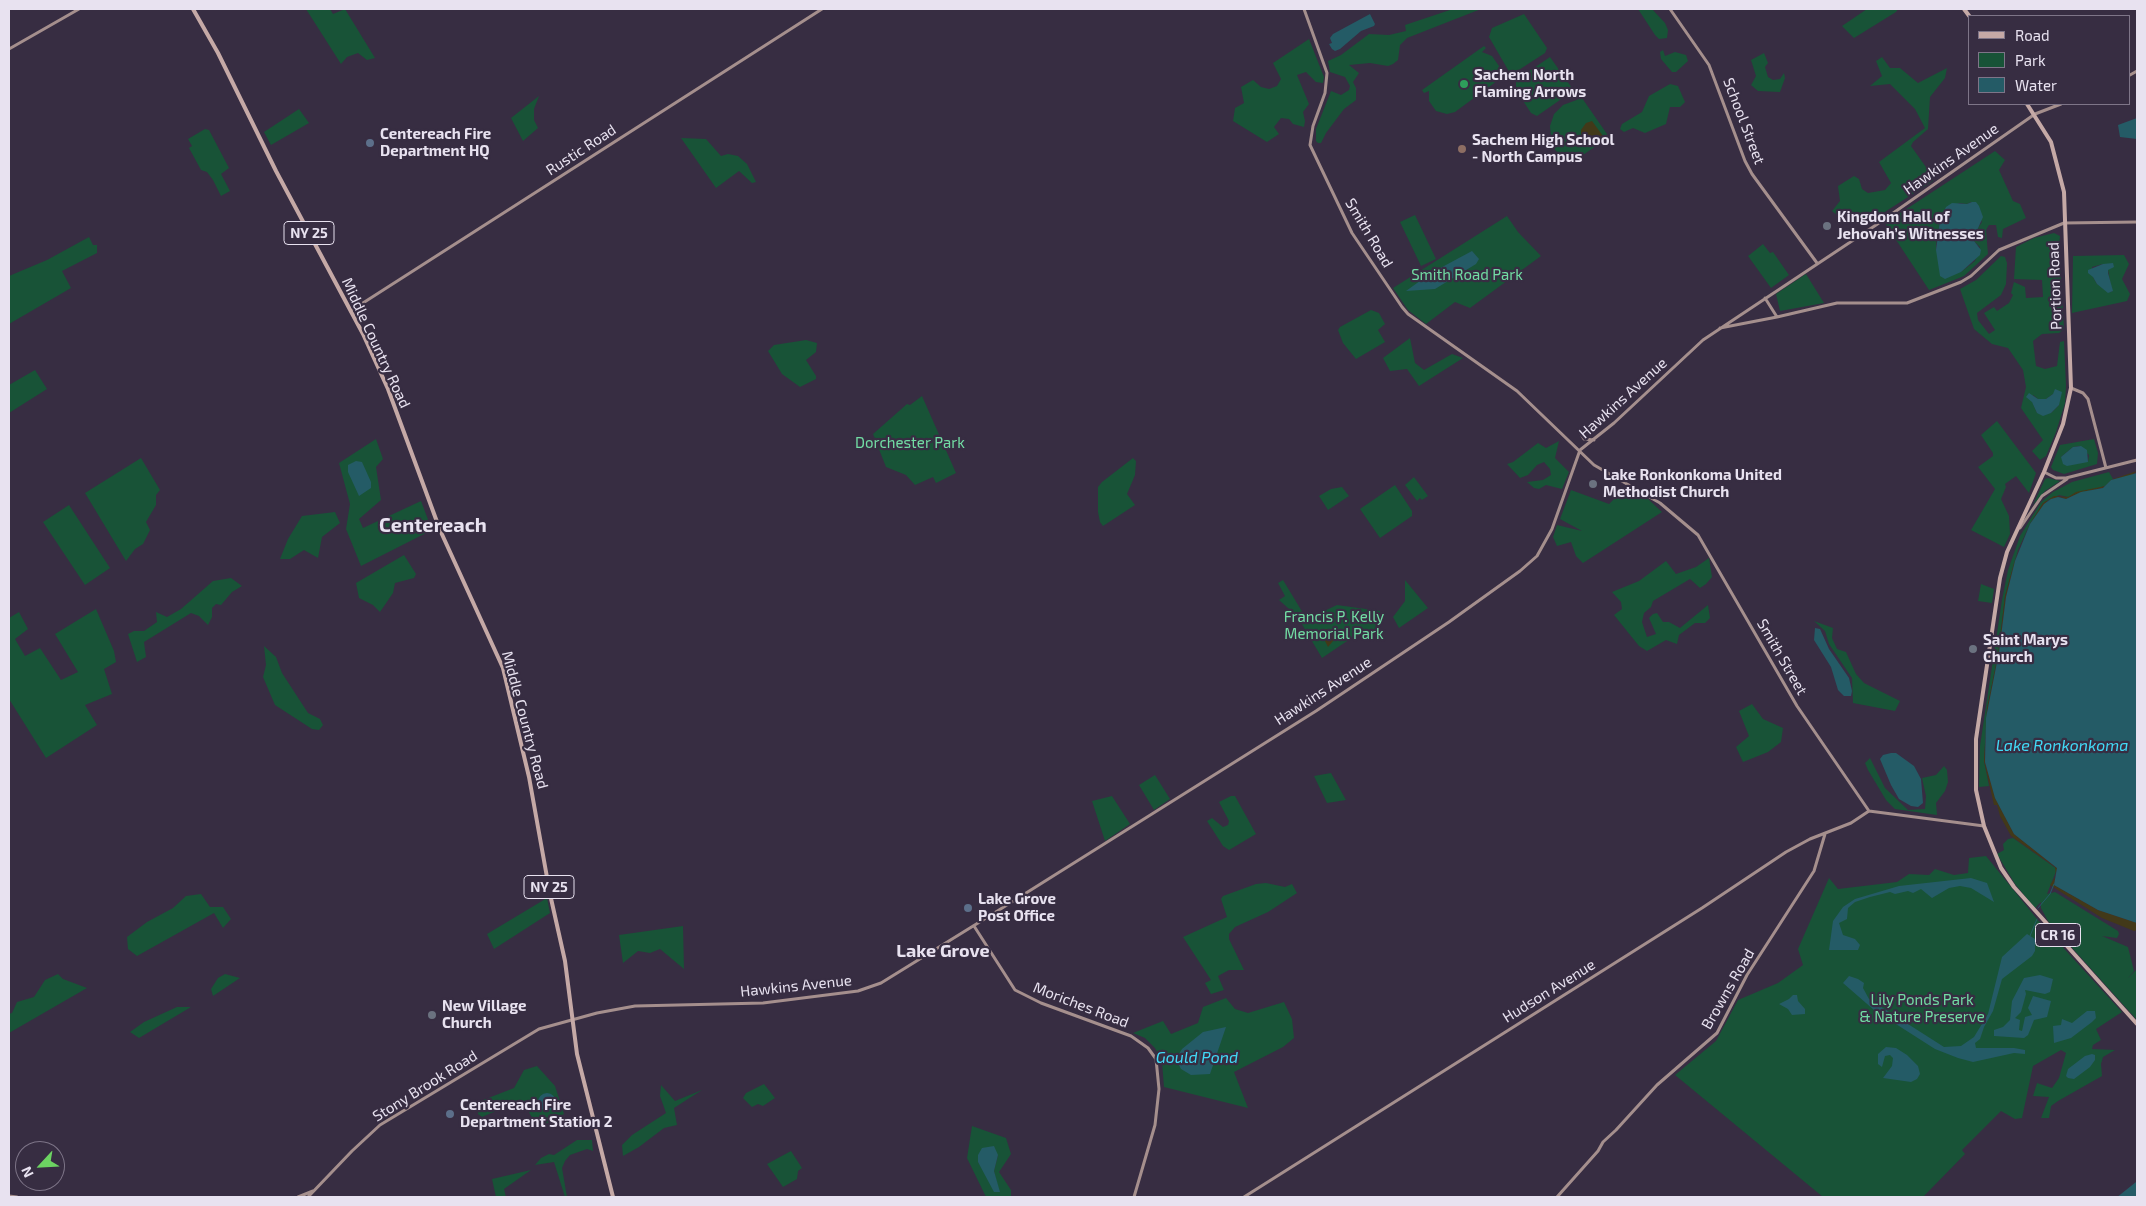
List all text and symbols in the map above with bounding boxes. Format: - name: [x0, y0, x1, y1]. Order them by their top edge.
- legend: [1968, 15, 2131, 105]
- text: Road: [2015, 26, 2050, 44]
- text: Park: [2015, 51, 2046, 69]
- place label: Sachem North Flaming Arrows: [1474, 66, 1586, 101]
- street label: School Street: [1719, 75, 1769, 167]
- text: Water: [2015, 76, 2057, 94]
- marker: Sachem North Flaming Arrows: [1458, 78, 1470, 90]
- street label: Hawkins Avenue: [1900, 120, 2002, 198]
- street label: Rustic Road: [543, 121, 619, 179]
- place label: Centereach Fire Department HQ: [380, 125, 491, 160]
- place label: Sachem High School - North Campus: [1472, 131, 1614, 166]
- marker: Centereach Fire Department HQ: [364, 137, 376, 149]
- marker: Sachem High School - North Campus: [1456, 143, 1468, 155]
- street label: Smith Road: [1341, 195, 1397, 271]
- place label: Kingdom Hall of Jehovah’s Witnesses: [1837, 208, 1984, 243]
- marker: Kingdom Hall of Jehovah’s Witnesses: [1821, 220, 1833, 232]
- road number: NY 25: [284, 222, 334, 244]
- street label: Portion Road: [2044, 242, 2066, 330]
- park label: Smith Road Park: [1411, 266, 1523, 284]
- street label: Middle Country Road: [338, 275, 414, 411]
- street label: Hawkins Avenue: [1575, 354, 1671, 442]
- park label: Dorchester Park: [855, 434, 965, 452]
- place label: Lake Ronkonkoma United Methodist Church: [1603, 466, 1782, 501]
- marker: Lake Ronkonkoma United Methodist Church: [1587, 478, 1599, 490]
- district label: Centereach: [379, 513, 487, 537]
- park label: Francis P. Kelly Memorial Park: [1284, 608, 1384, 643]
- street label: Smith Street: [1753, 616, 1811, 698]
- place label: Saint Marys Church: [1983, 631, 2068, 666]
- marker: Saint Marys Church: [1967, 643, 1979, 655]
- street label: Middle Country Road: [498, 649, 552, 791]
- street label: Hawkins Avenue: [1271, 653, 1375, 729]
- water label: Lake Ronkonkoma: [1996, 736, 2128, 756]
- road number: NY 25: [524, 876, 574, 899]
- place label: Lake Grove Post Office: [978, 890, 1056, 925]
- marker: Lake Grove Post Office: [962, 902, 974, 914]
- road number: CR 16: [2036, 924, 2080, 946]
- district label: Lake Grove: [896, 940, 990, 962]
- street label: Browns Road: [1698, 945, 1758, 1033]
- street label: Hudson Avenue: [1499, 955, 1599, 1027]
- street label: Hawkins Avenue: [739, 971, 853, 1001]
- street label: Moriches Road: [1031, 978, 1131, 1032]
- park label: Lily Ponds Park & Nature Preserve: [1859, 991, 1985, 1026]
- place label: New Village Church: [442, 997, 526, 1032]
- marker: New Village Church: [426, 1009, 438, 1021]
- street label: Stony Brook Road: [369, 1047, 481, 1125]
- water label: Gould Pond: [1156, 1048, 1238, 1068]
- place label: Centereach Fire Department Station 2: [460, 1096, 612, 1131]
- marker: Centereach Fire Department Station 2: [444, 1108, 456, 1120]
- north arrow: [15, 1141, 65, 1191]
- text: N: [17, 1164, 37, 1180]

